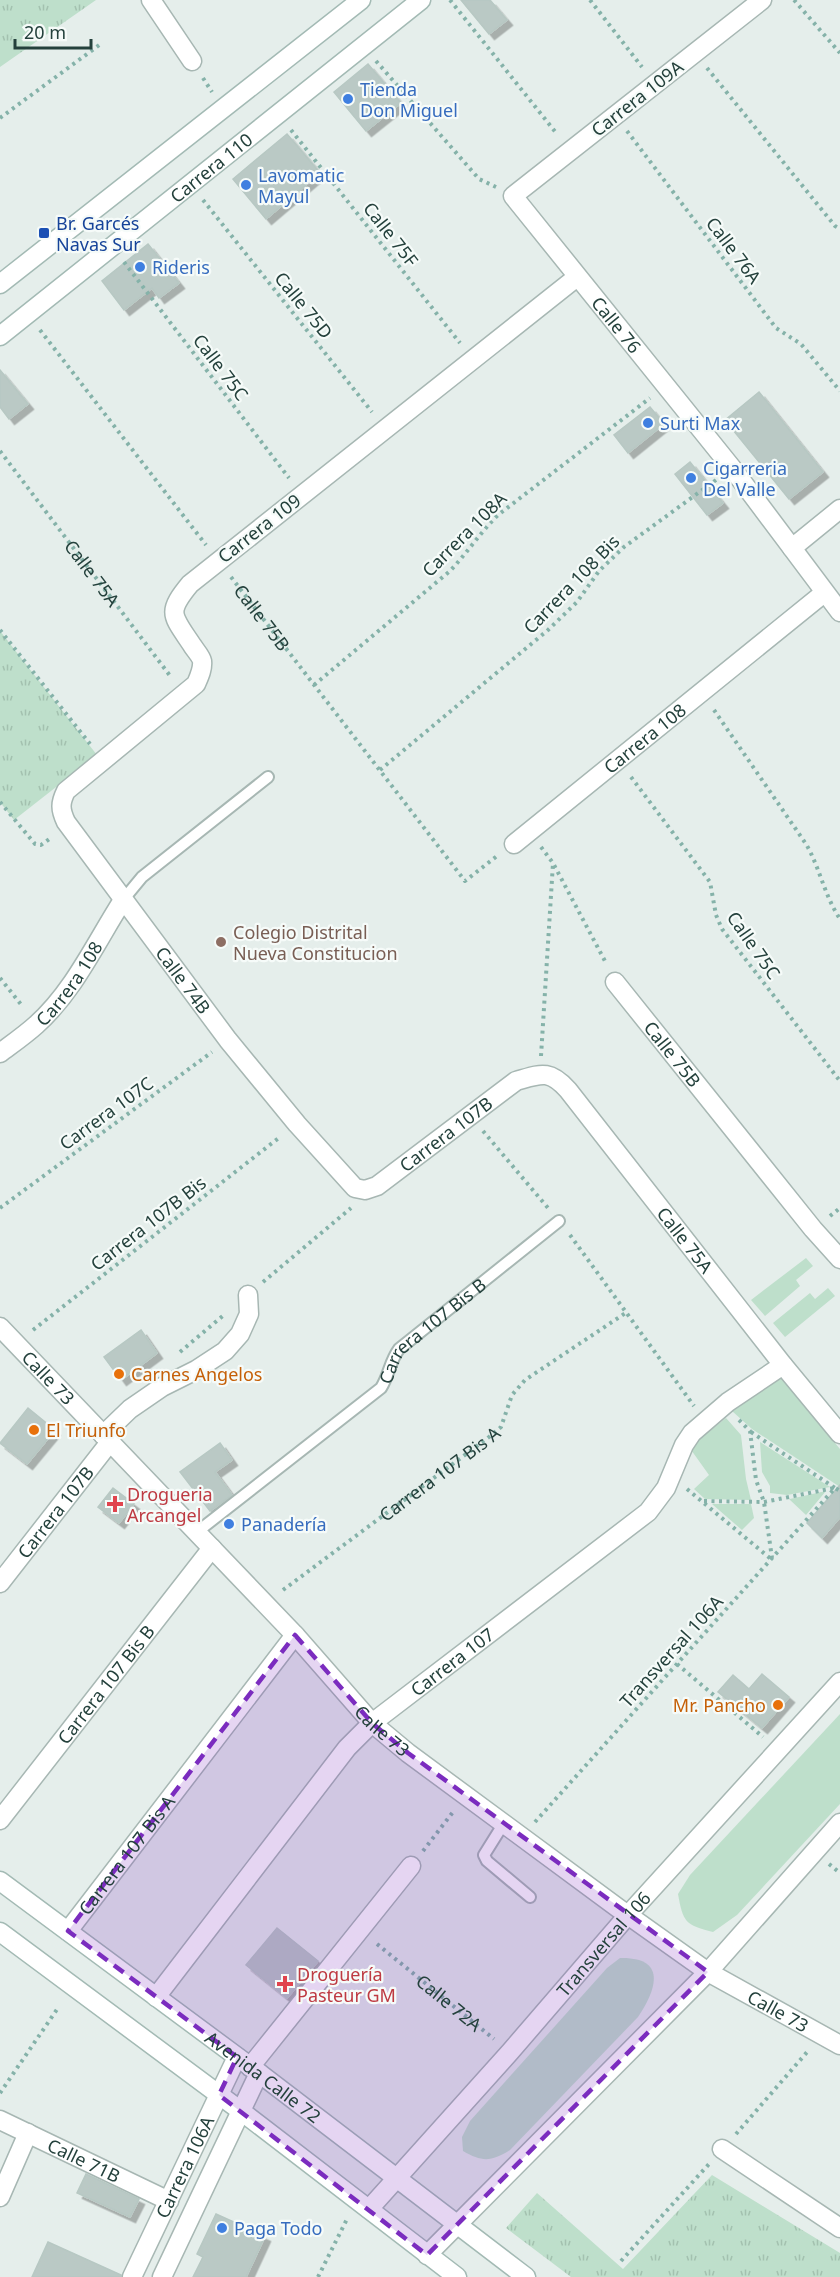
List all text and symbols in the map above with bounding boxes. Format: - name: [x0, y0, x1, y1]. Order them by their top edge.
- scale bar: [15, 12, 92, 50]
- text: 20 m: [24, 20, 66, 44]
- street label: Carrera 109A: [586, 54, 688, 141]
- place label: Tienda Don Miguel: [360, 77, 458, 122]
- marker: Tienda Don Miguel: [341, 92, 355, 106]
- street label: Carrera 110: [165, 127, 257, 208]
- place label: Lavomatic Mayul: [258, 163, 345, 208]
- marker: Lavomatic Mayul: [239, 178, 253, 192]
- street label: Calle 75F: [358, 197, 424, 271]
- place label: Br. Garcés Navas Sur: [56, 211, 141, 256]
- street label: Calle 76A: [701, 212, 767, 289]
- marker: Br. Garcés Navas Sur: [37, 226, 51, 240]
- place label: Rideris: [152, 255, 210, 279]
- marker: Rideris: [133, 260, 147, 274]
- street label: Calle 75D: [270, 267, 338, 343]
- street label: Calle 76: [586, 291, 647, 358]
- street label: Calle 75C: [188, 329, 254, 405]
- place label: Surti Max: [660, 411, 741, 435]
- marker: Surti Max: [641, 416, 655, 430]
- place label: Cigarreria Del Valle: [703, 456, 787, 501]
- marker: Cigarreria Del Valle: [684, 471, 698, 485]
- street label: Carrera 108A: [416, 486, 512, 582]
- street label: Carrera 109: [213, 488, 305, 568]
- street label: Carrera 108 Bis: [518, 529, 624, 639]
- street label: Calle 75A: [59, 535, 126, 612]
- street label: Calle 75B: [229, 579, 295, 656]
- street label: Carrera 108: [599, 698, 691, 779]
- street label: Calle 75C: [722, 906, 786, 984]
- place label: Colegio Distrital Nueva Constitucion: [233, 920, 398, 965]
- marker: Colegio Distrital Nueva Constitucion: [214, 935, 228, 949]
- street label: Carrera 108: [31, 937, 108, 1031]
- street label: Calle 74B: [150, 941, 216, 1018]
- street label: Calle 75B: [639, 1016, 706, 1092]
- street label: Carrera 107C: [54, 1071, 158, 1155]
- street label: Carrera 107B: [394, 1091, 497, 1177]
- street label: Carrera 107B Bis: [85, 1170, 211, 1276]
- street label: Calle 75A: [652, 1202, 719, 1278]
- street label: Carrera 107 Bis B: [373, 1272, 491, 1387]
- street label: Calle 73: [17, 1345, 80, 1410]
- place label: Carnes Angelos: [131, 1362, 263, 1386]
- marker: Carnes Angelos: [112, 1367, 126, 1381]
- place label: El Triunfo: [46, 1418, 126, 1442]
- street label: Carrera 107 Bis A: [374, 1421, 505, 1527]
- marker: El Triunfo: [27, 1423, 41, 1437]
- street label: Carrera 107B: [12, 1461, 99, 1563]
- place label: Drogueria Arcangel: [127, 1482, 213, 1527]
- marker: Drogueria Arcangel: [108, 1497, 122, 1511]
- place label: Panadería: [241, 1512, 327, 1536]
- marker: Panadería: [222, 1517, 236, 1531]
- street label: Transversal 106A: [614, 1589, 728, 1712]
- street label: Carrera 107 Bis B: [52, 1620, 160, 1749]
- street label: Carrera 107: [406, 1622, 499, 1701]
- place label: Mr. Pancho: [673, 1693, 766, 1717]
- marker: Mr. Pancho: [771, 1698, 785, 1712]
- street label: Calle 73: [349, 1700, 415, 1761]
- street label: Carrera 107 Bis A: [73, 1790, 180, 1920]
- street label: Transversal 106: [551, 1886, 656, 2001]
- place label: Droguería Pasteur GM: [297, 1962, 396, 2007]
- street label: Calle 72A: [411, 1969, 487, 2037]
- marker: Droguería Pasteur GM: [278, 1977, 292, 1991]
- street label: Calle 73: [743, 1984, 813, 2037]
- street label: Avenida Calle 72: [201, 2025, 326, 2128]
- street label: Carrera 106A: [150, 2111, 219, 2222]
- street label: Calle 71B: [44, 2133, 124, 2188]
- place label: Paga Todo: [234, 2216, 322, 2240]
- marker: Paga Todo: [215, 2221, 229, 2235]

